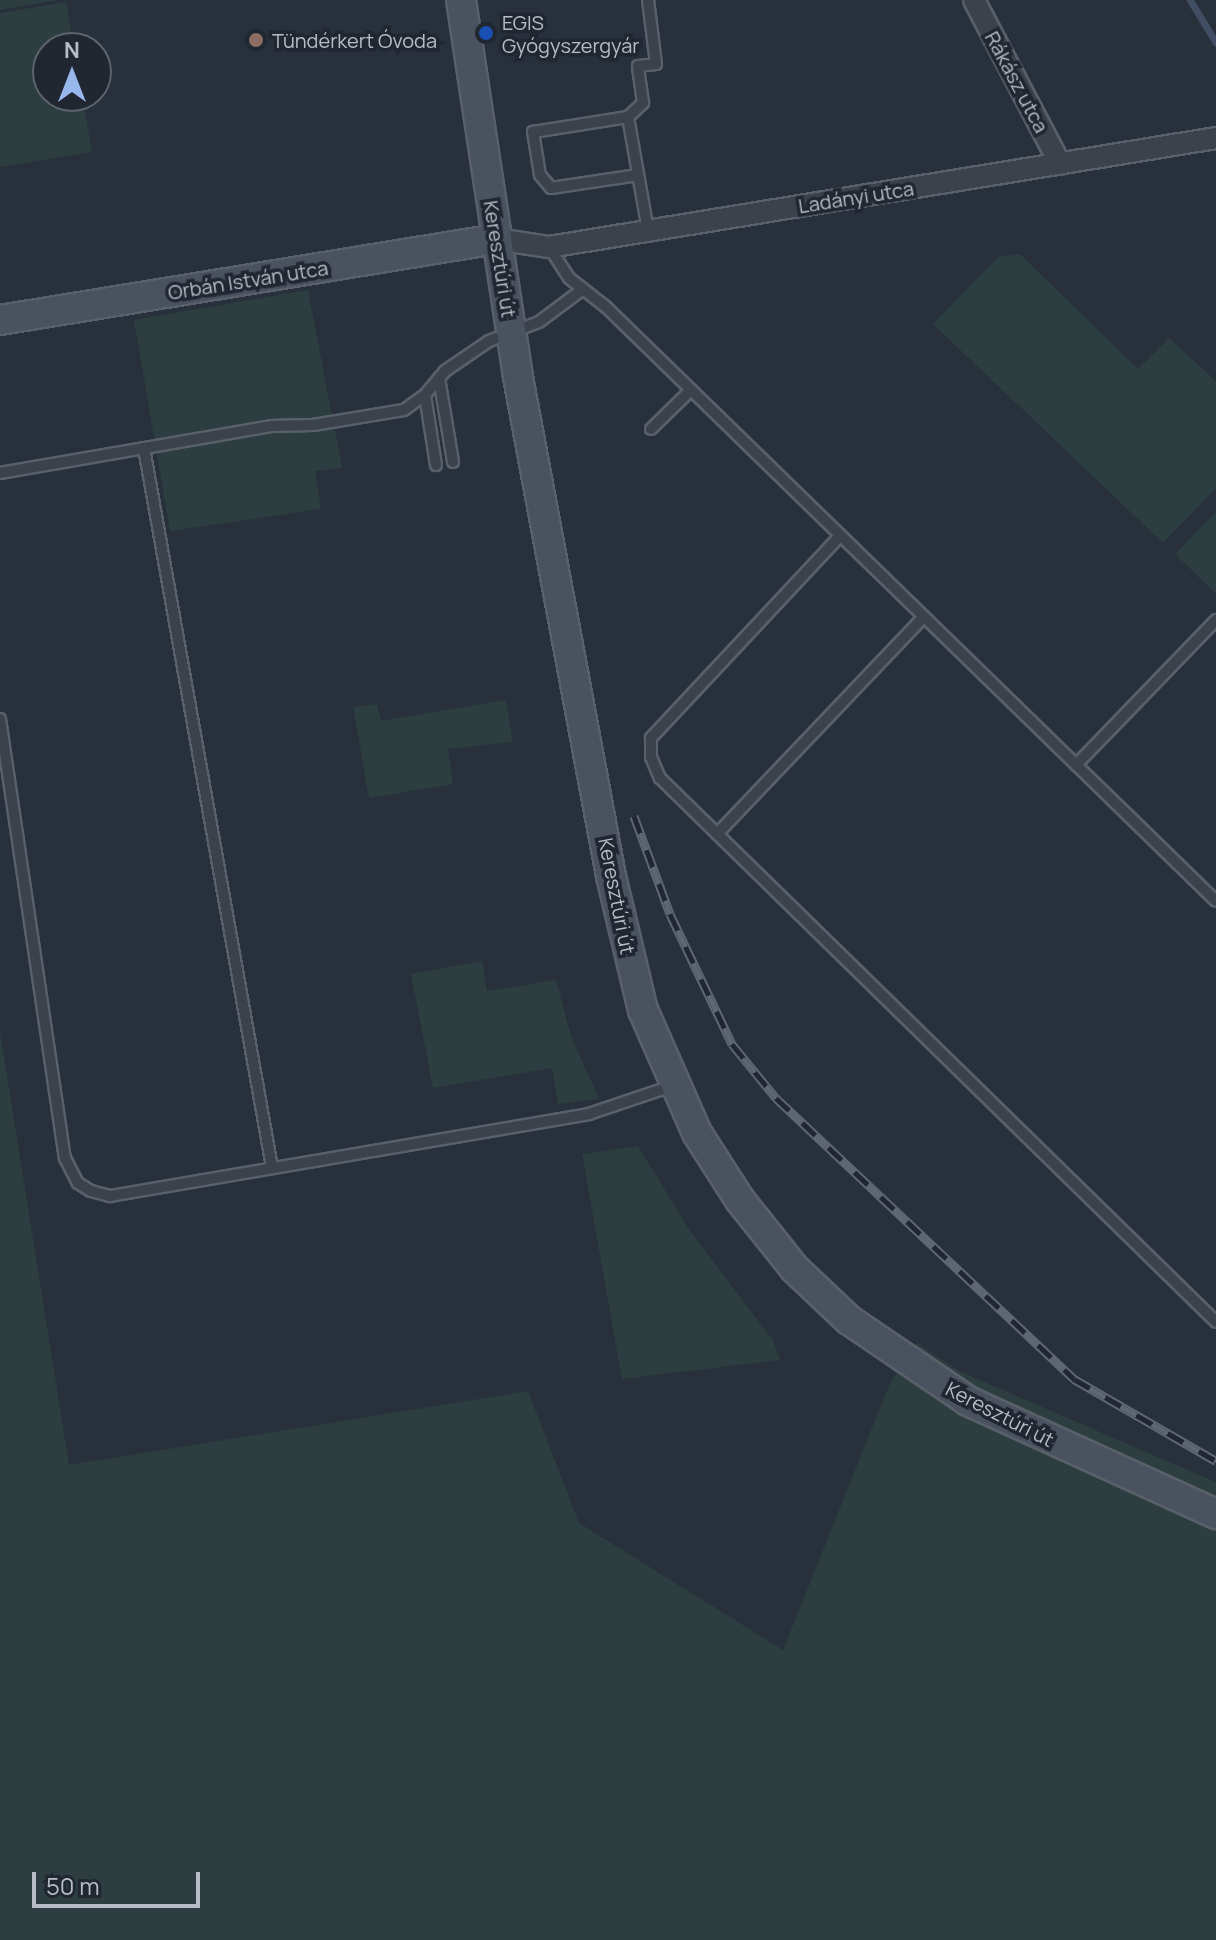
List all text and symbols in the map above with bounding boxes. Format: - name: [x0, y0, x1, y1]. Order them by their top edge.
- place label: EGIS Gyógyszergyár: [502, 10, 640, 57]
- marker: EGIS Gyógyszergyár: [477, 24, 495, 42]
- street label: Rákász utca: [980, 27, 1054, 137]
- place label: Tündérkert Óvoda: [272, 28, 437, 52]
- marker: Tündérkert Óvoda: [247, 31, 265, 49]
- north arrow: [32, 32, 112, 112]
- text: N: [64, 35, 80, 65]
- street label: Ladányi utca: [797, 176, 915, 218]
- street label: Keresztúri út: [479, 199, 521, 319]
- street label: Orbán István utca: [166, 255, 330, 305]
- street label: Keresztúri út: [594, 836, 640, 956]
- street label: Keresztúri út: [942, 1376, 1058, 1452]
- scale bar: [36, 1856, 204, 1906]
- text: 50 m: [46, 1869, 100, 1902]

